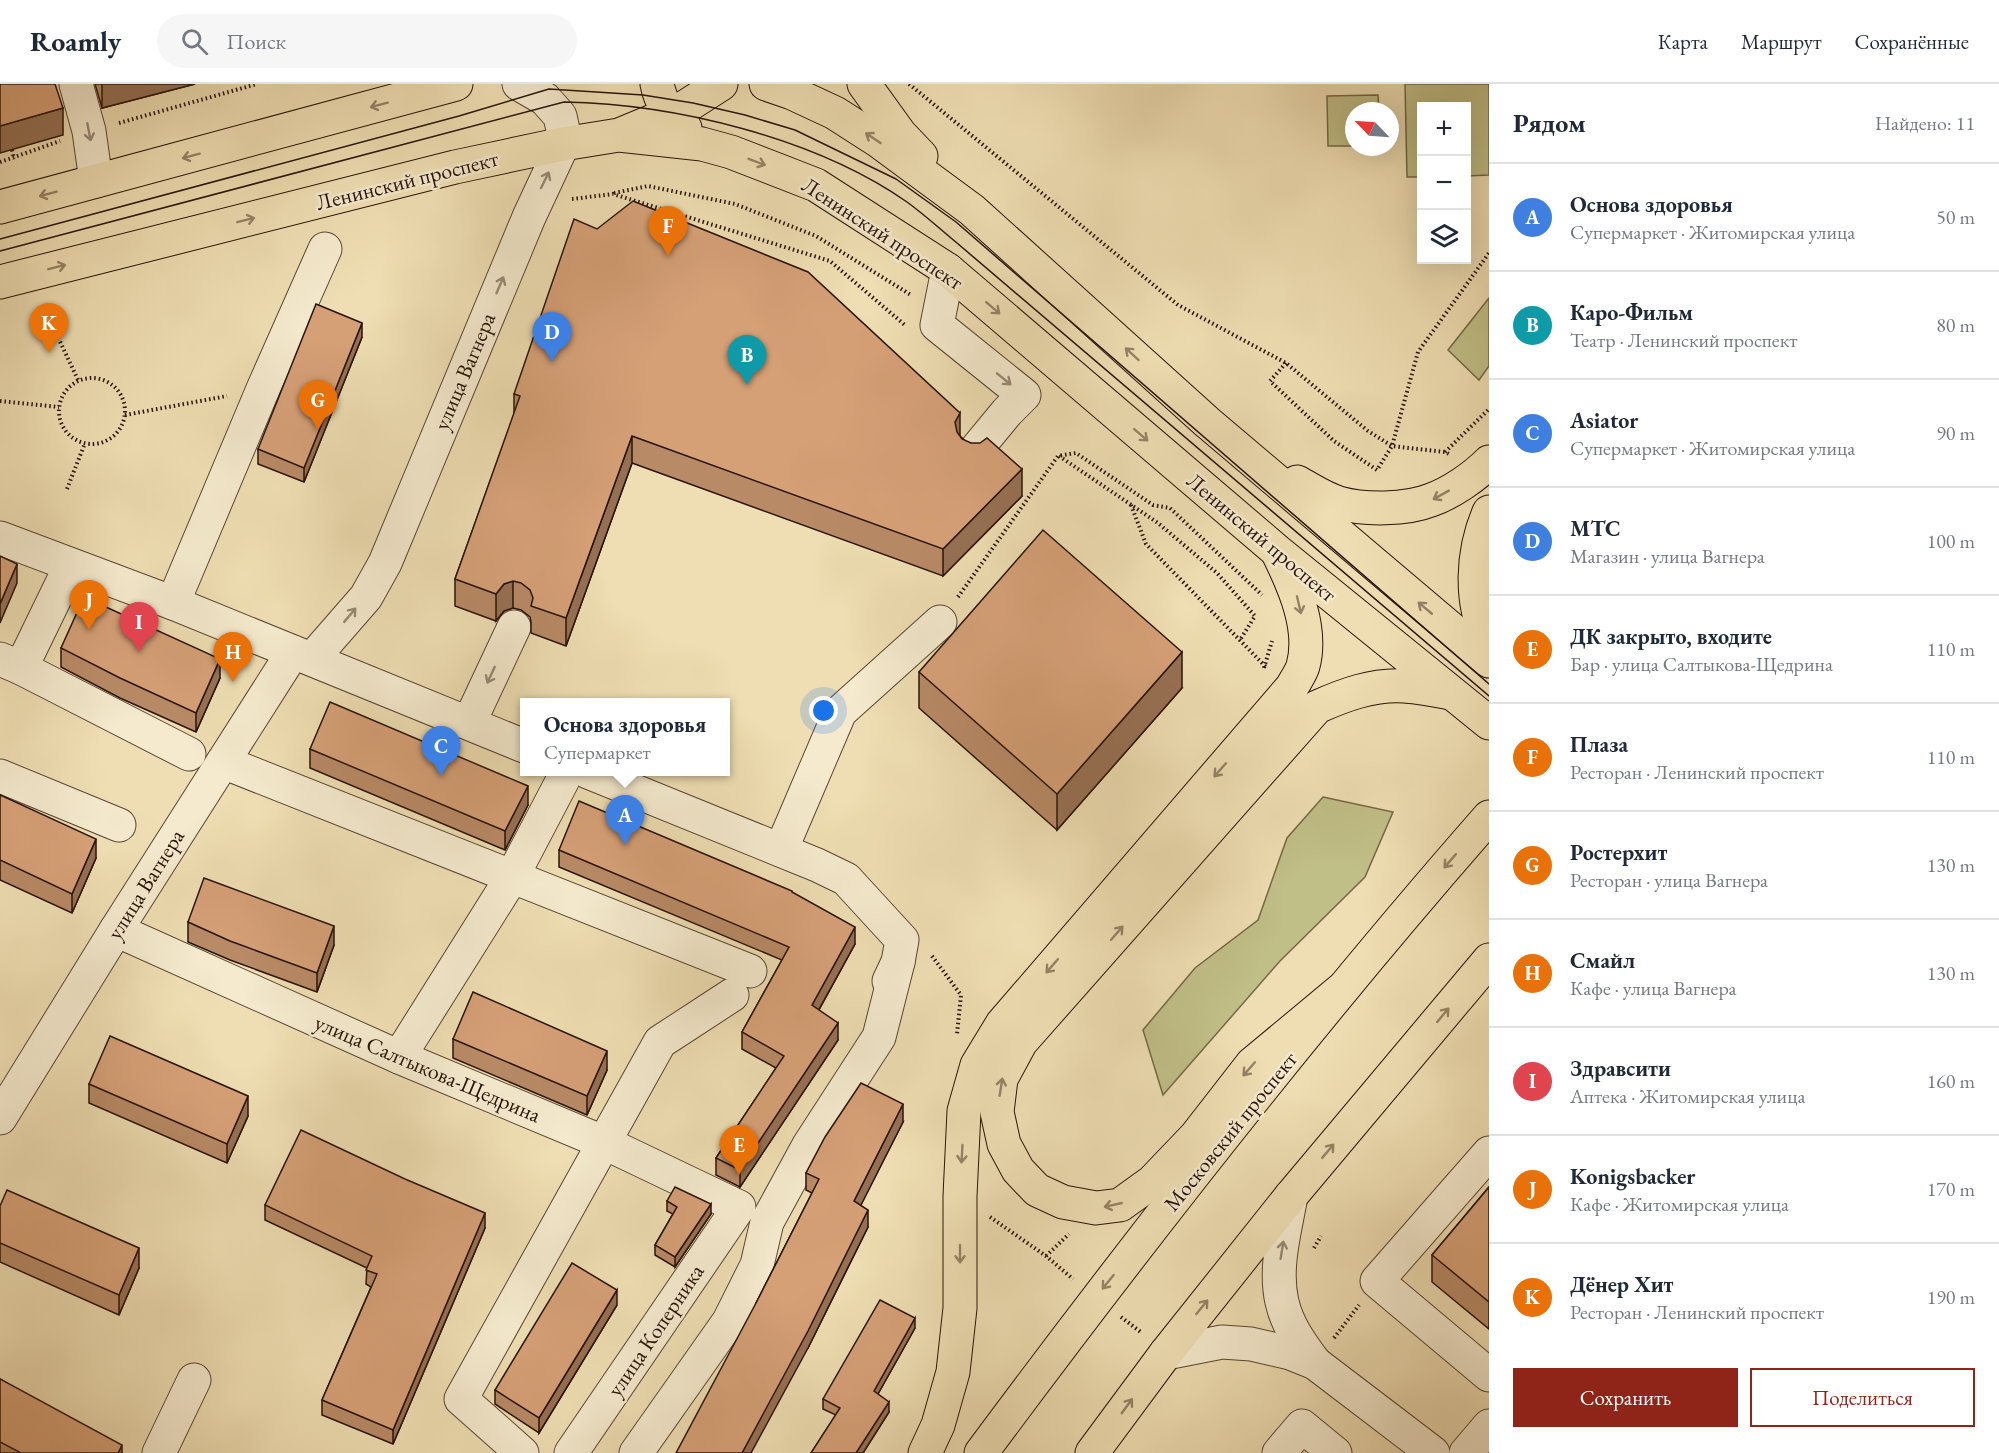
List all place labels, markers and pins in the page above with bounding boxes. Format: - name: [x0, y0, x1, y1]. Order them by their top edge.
- pin: F: [648, 206, 688, 256]
- pin: K: [29, 304, 68, 353]
- pin: D: [532, 312, 572, 362]
- pin: B: [728, 336, 766, 385]
- pin: G: [298, 380, 338, 430]
- pin: J: [70, 580, 109, 630]
- pin: I: [120, 602, 158, 652]
- pin: H: [214, 632, 252, 682]
- pin: C: [422, 726, 460, 776]
- pin: A: [606, 796, 644, 845]
- pin: E: [720, 1126, 758, 1175]

